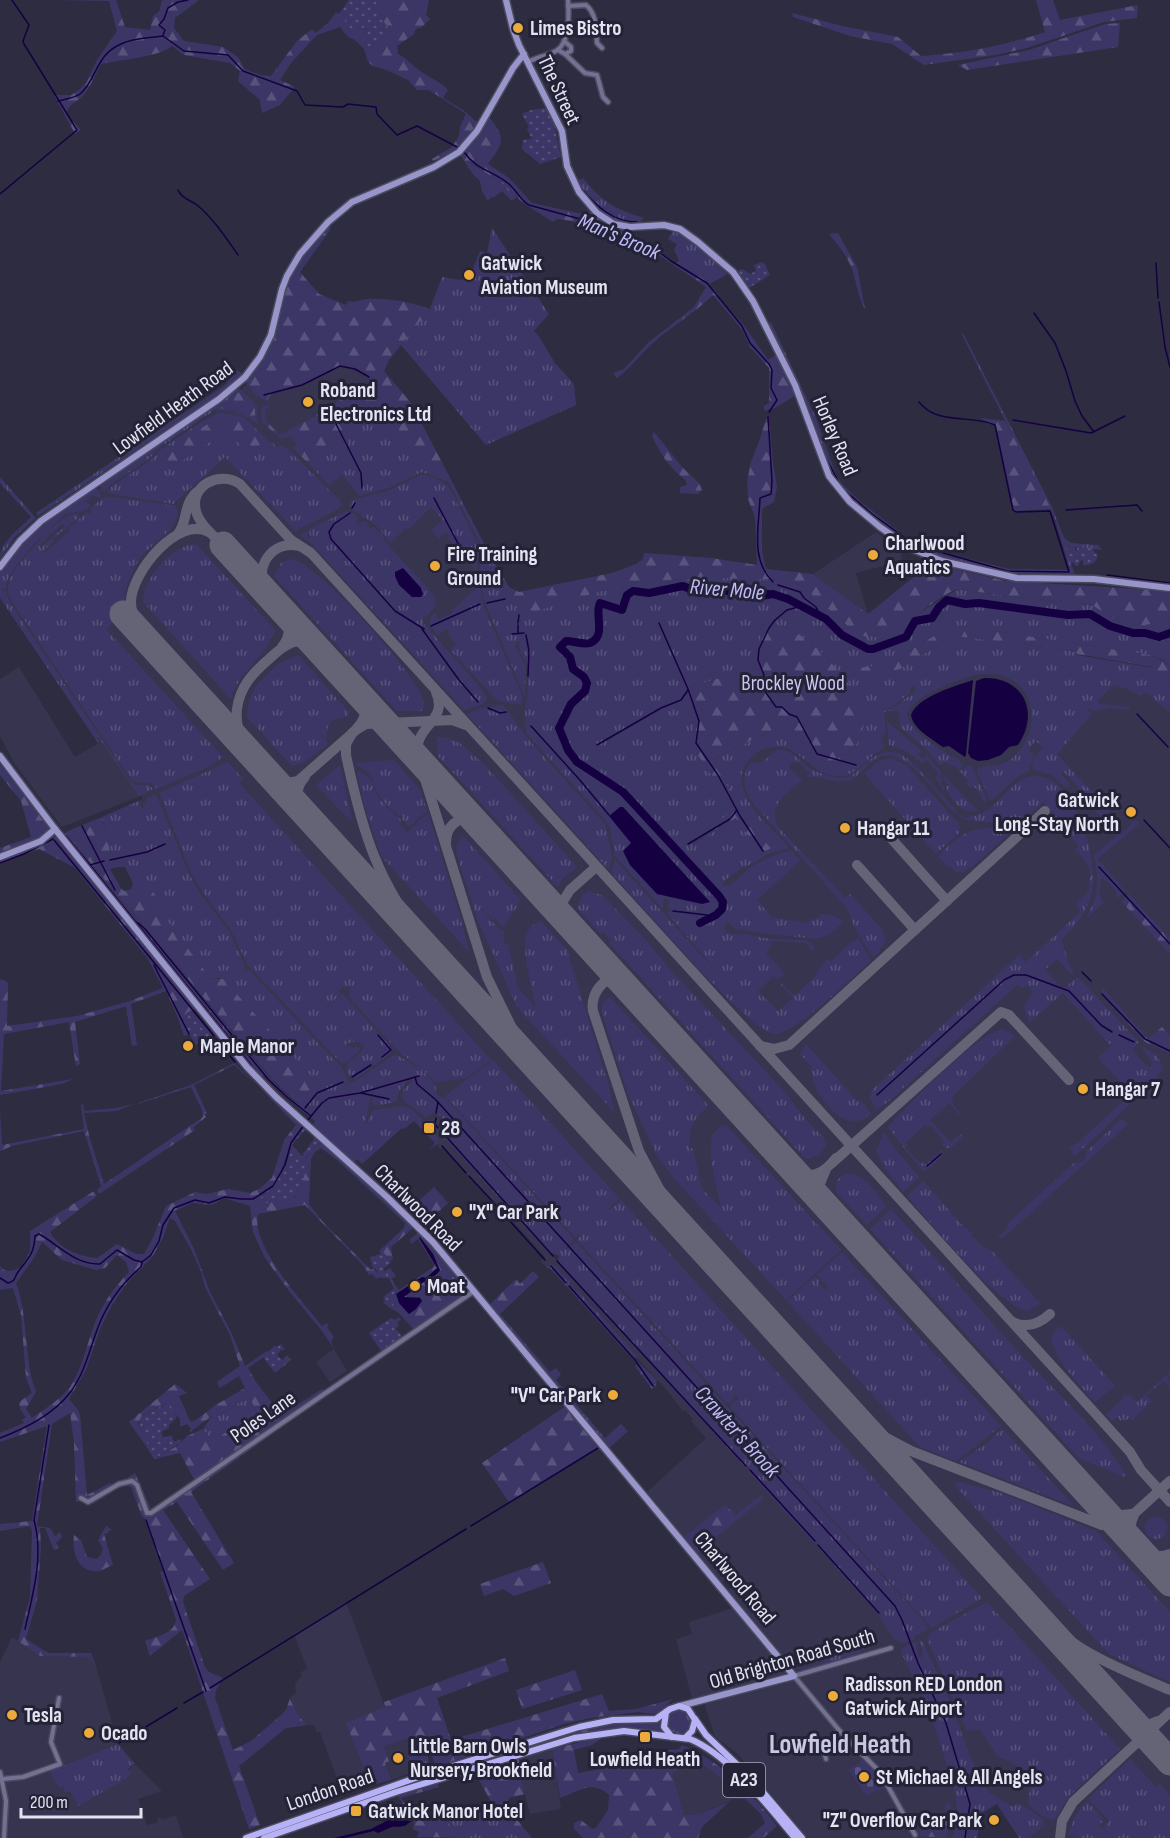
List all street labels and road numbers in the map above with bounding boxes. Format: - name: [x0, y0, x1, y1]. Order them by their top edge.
- street label: The Street: [532, 51, 586, 129]
- street label: Lowfield Heath Road: [108, 356, 238, 460]
- street label: Horley Road: [807, 392, 863, 480]
- street label: Charlwood Road: [369, 1159, 467, 1257]
- street label: Poles Lane: [225, 1386, 301, 1448]
- street label: Charlwood Road: [689, 1527, 781, 1629]
- street label: Old Brighton Road South: [707, 1623, 877, 1695]
- road number: A23: [723, 1763, 765, 1797]
- street label: London Road: [283, 1764, 377, 1816]

